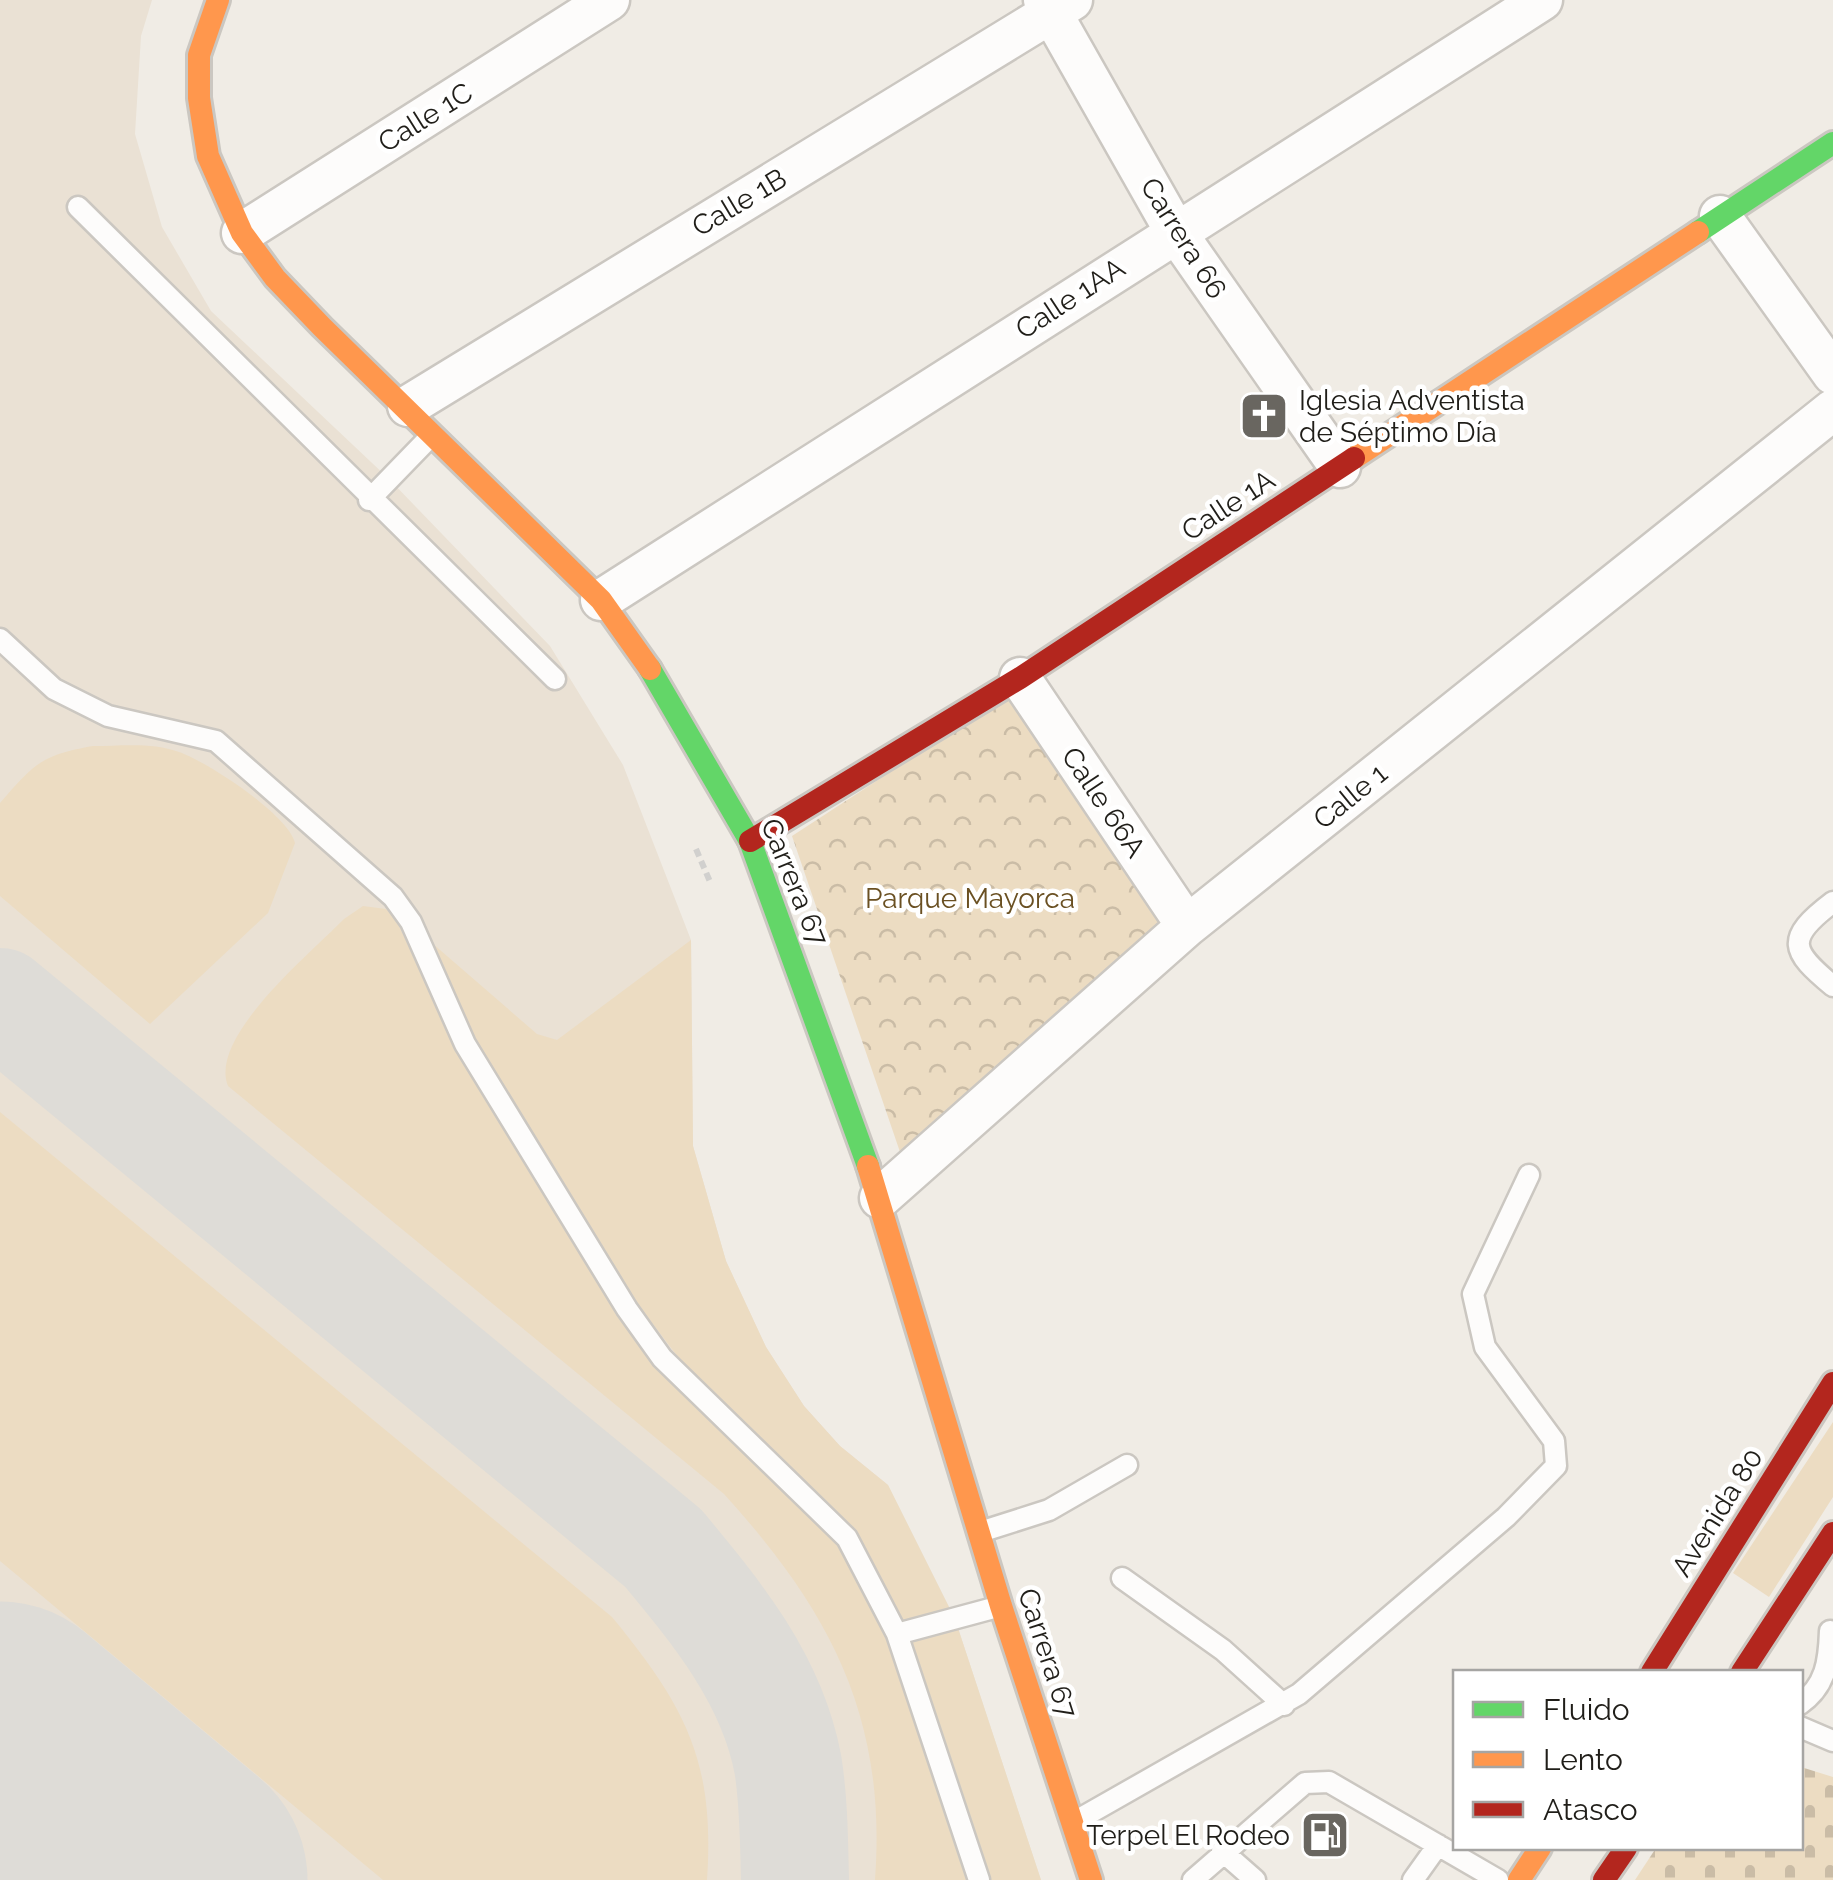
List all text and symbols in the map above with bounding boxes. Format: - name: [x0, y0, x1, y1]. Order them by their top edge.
- street label: Calle 1C: [372, 76, 478, 159]
- street label: Calle 1B: [686, 162, 792, 243]
- street label: Carrera 66: [1134, 172, 1234, 305]
- street label: Calle 1AA: [1010, 251, 1131, 346]
- place label: Iglesia Adventista de Séptimo Día: [1299, 384, 1525, 449]
- church icon: Iglesia Adventista de Séptimo Día: [1238, 390, 1290, 442]
- street label: Calle 1A: [1176, 463, 1281, 548]
- street label: Calle 66A: [1055, 741, 1152, 864]
- street label: Calle 1: [1307, 757, 1394, 836]
- street label: Carrera 67: [754, 814, 835, 951]
- park label: Parque Mayorca: [865, 882, 1075, 915]
- street label: Avenida 80: [1665, 1442, 1770, 1582]
- street label: Carrera 67: [1011, 1584, 1084, 1722]
- legend: [1453, 1670, 1803, 1850]
- text: Fluido: [1543, 1692, 1630, 1727]
- text: Lento: [1543, 1742, 1623, 1777]
- text: Atasco: [1543, 1792, 1638, 1827]
- fuel station icon: Terpel El Rodeo: [1299, 1809, 1351, 1861]
- place label: Terpel El Rodeo: [1086, 1819, 1290, 1852]

